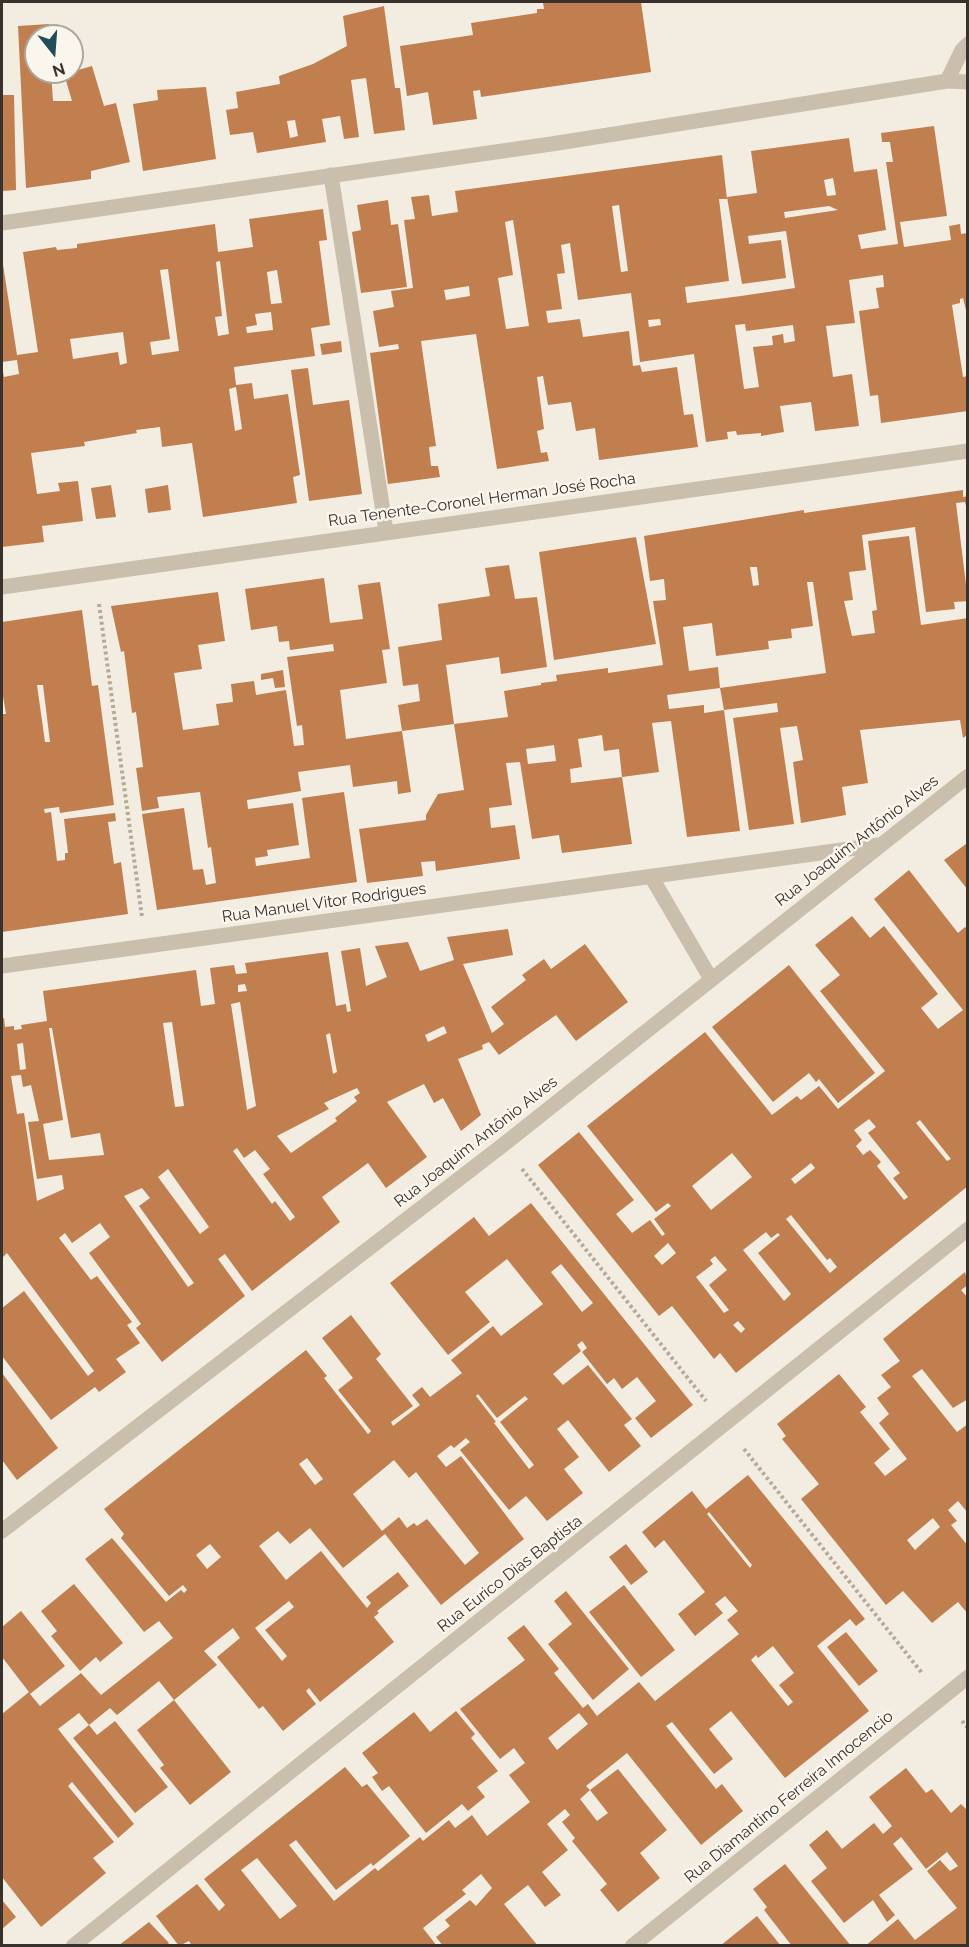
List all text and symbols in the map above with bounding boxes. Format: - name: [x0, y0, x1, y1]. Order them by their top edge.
- north arrow: [24, 24, 84, 84]
- text: N: [50, 59, 67, 81]
- street label: Rua Tenente-Coronel Herman José Rocha: [327, 469, 637, 531]
- street label: Rua Joaquim Antônio Alves: [772, 771, 942, 911]
- street label: Rua Manuel Vitor Rodrigues: [221, 879, 427, 927]
- street label: Rua Joaquim Antônio Alves: [391, 1072, 561, 1212]
- street label: Rua Eurico Dias Baptista: [434, 1512, 586, 1636]
- street label: Rua Diamantino Ferreira Innocencio: [681, 1707, 897, 1887]

